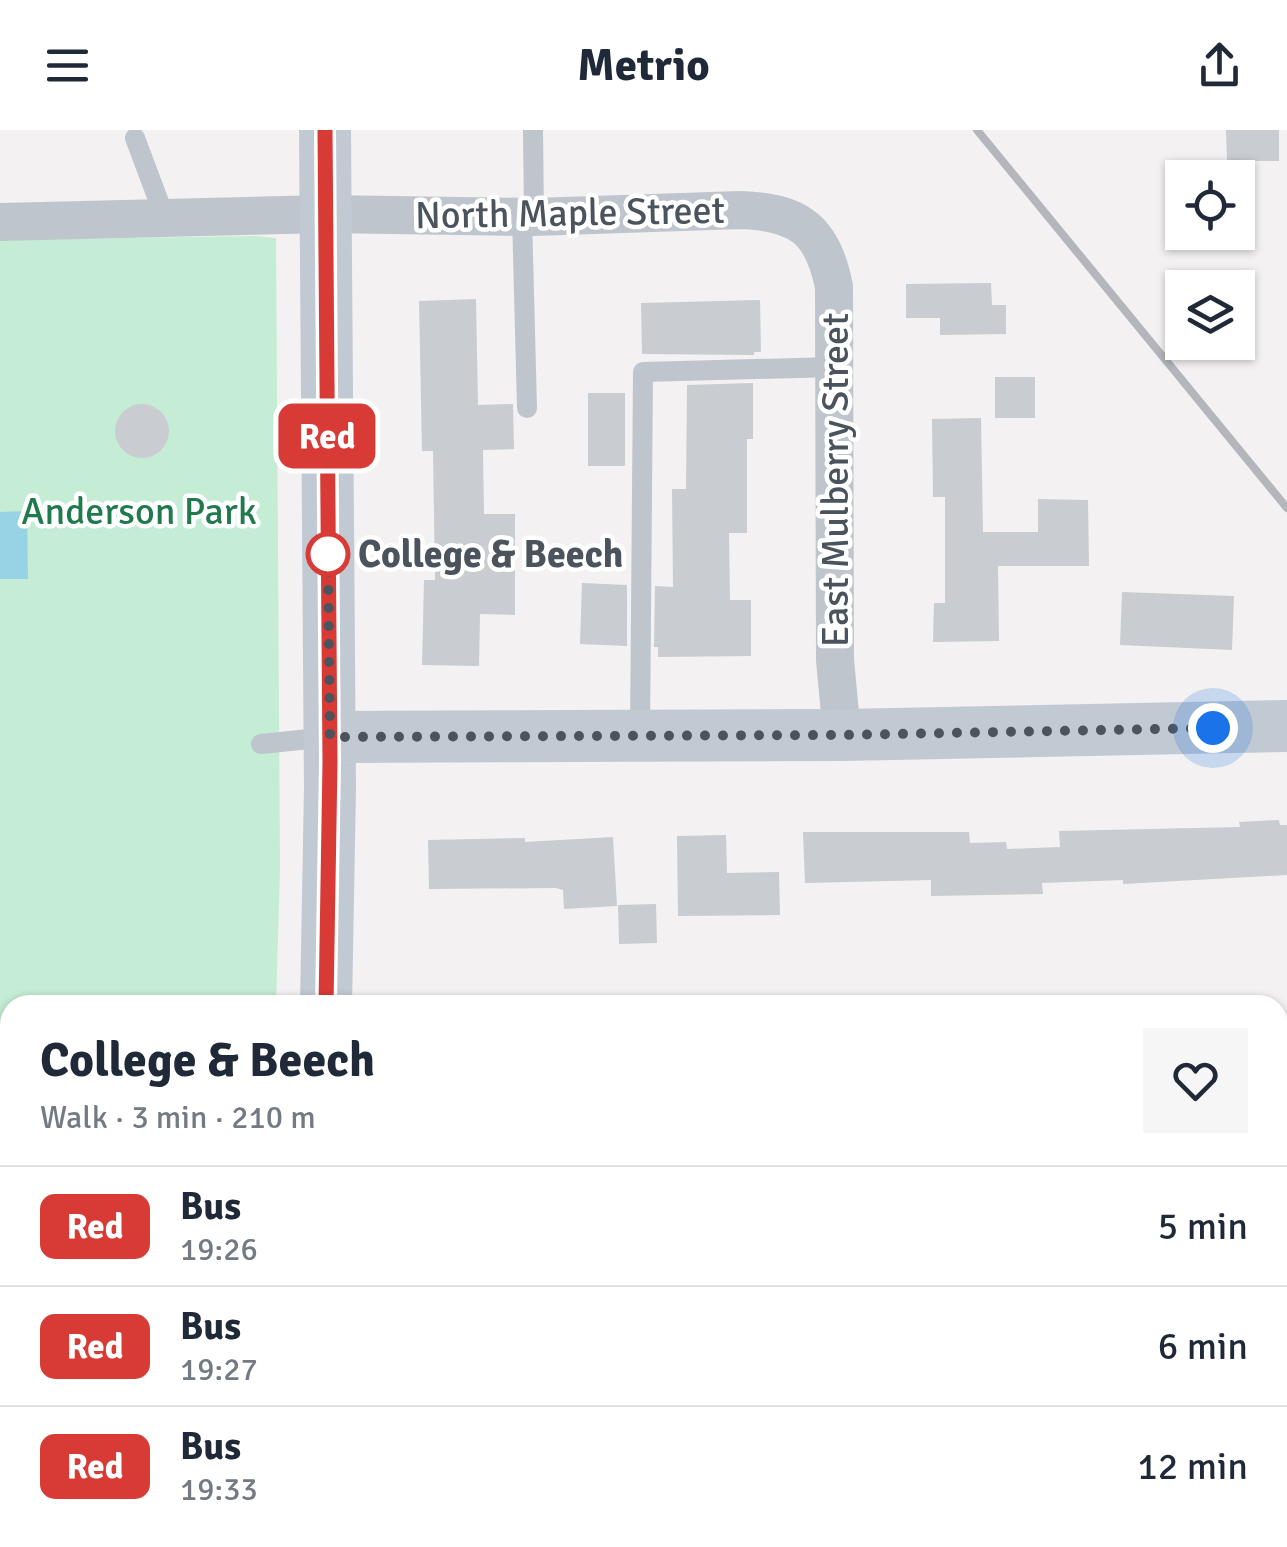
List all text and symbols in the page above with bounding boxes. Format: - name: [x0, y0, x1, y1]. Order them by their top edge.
- icon: menu: [40, 38, 95, 93]
- text: Metrio: [577, 38, 710, 93]
- icon: share: [1192, 38, 1247, 93]
- map controls: [1165, 160, 1255, 360]
- button: locate: [1165, 160, 1255, 250]
- street label: North Maple Street: [415, 187, 725, 239]
- button: layers: [1165, 270, 1255, 360]
- street label: East Mulberry Street: [812, 313, 859, 647]
- line badge: Red: [270, 404, 384, 468]
- text: Red: [298, 415, 356, 458]
- park label: Anderson Park: [21, 488, 257, 535]
- place label: College & Beech: [358, 531, 623, 578]
- marker: College & Beech: [307, 533, 349, 575]
- your location: [1188, 703, 1238, 753]
- button: heart: [1143, 1028, 1248, 1133]
- text: College & Beech: [40, 1031, 375, 1090]
- text: Walk · 3 min · 210 m: [40, 1098, 316, 1137]
- text: Bus: [180, 1183, 241, 1230]
- text: 5 min: [1158, 1203, 1248, 1250]
- text: Red: [66, 1205, 124, 1248]
- text: 19:26: [180, 1230, 258, 1269]
- text: Bus: [180, 1303, 241, 1350]
- text: 6 min: [1158, 1323, 1248, 1370]
- text: Red: [66, 1325, 124, 1368]
- text: 19:27: [180, 1350, 258, 1389]
- text: Bus: [180, 1423, 241, 1470]
- text: 12 min: [1137, 1443, 1248, 1490]
- text: Red: [66, 1445, 124, 1488]
- text: 19:33: [180, 1470, 258, 1509]

